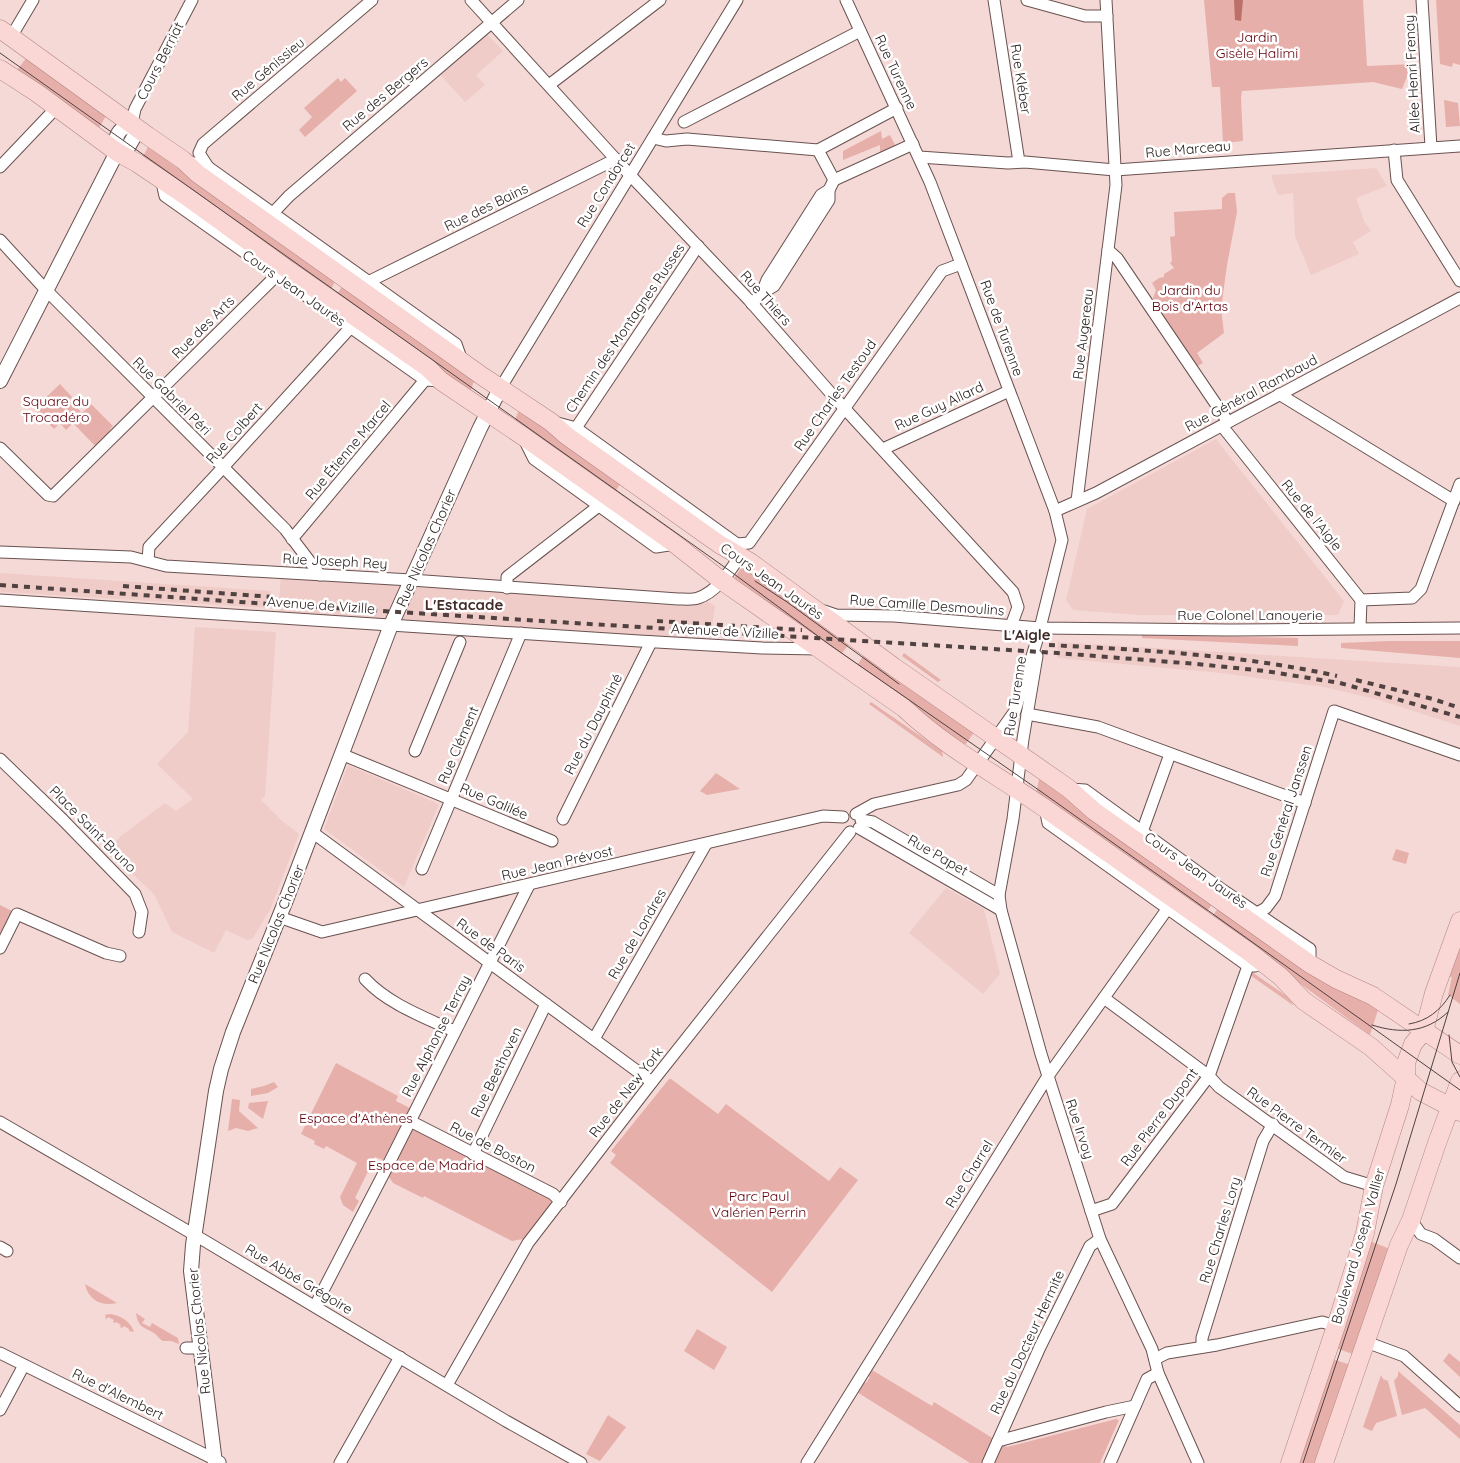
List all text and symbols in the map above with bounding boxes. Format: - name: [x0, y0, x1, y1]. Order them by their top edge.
- street label: Allée Henri Frenay: [1400, 14, 1424, 134]
- street label: Cours Berriat: [133, 19, 188, 103]
- park label: Jardin Gisèle Halimi: [1216, 28, 1298, 62]
- street label: Rue Turenne: [871, 32, 921, 112]
- street label: Rue Génissieu: [228, 33, 308, 105]
- street label: Rue Kléber: [1007, 42, 1036, 116]
- street label: Rue des Bergers: [339, 53, 431, 135]
- street label: Rue Marceau: [1145, 136, 1231, 162]
- street label: Rue Condorcet: [573, 139, 639, 231]
- street label: Rue des Bains: [441, 179, 531, 235]
- street label: Chemin des Montagnes Russes: [561, 240, 689, 416]
- street label: Cours Jean Jaurès: [239, 246, 349, 330]
- street label: Rue Thiers: [736, 267, 796, 329]
- street label: Rue de Turenne: [976, 277, 1028, 379]
- park label: Jardin du Bois d'Artas: [1152, 281, 1228, 315]
- street label: Rue Augereau: [1068, 288, 1098, 380]
- street label: Rue des Arts: [168, 292, 238, 362]
- street label: Rue Charles Testoud: [790, 336, 880, 454]
- street label: Rue Général Rambaud: [1182, 350, 1320, 436]
- street label: Rue Gabriel Péri: [129, 353, 215, 439]
- street label: Rue Guy Allard: [892, 378, 986, 434]
- park label: Square du Trocadéro: [23, 392, 89, 426]
- street label: Rue Étienne Marcel: [301, 397, 395, 503]
- street label: Rue Colbert: [202, 398, 266, 467]
- street label: Rue de l'Aigle: [1278, 476, 1346, 554]
- street label: Rue Nicolas Chorier: [392, 486, 460, 610]
- street label: Cours Jean Jaurès: [717, 539, 827, 623]
- street label: Rue Joseph Rey: [282, 549, 388, 573]
- street label: Rue Camille Desmoulins: [849, 591, 1005, 619]
- street label: Avenue de Vizille: [266, 592, 376, 618]
- district label: L'Estacade: [425, 595, 503, 614]
- street label: Rue Colonel Lanoyerie: [1177, 606, 1323, 624]
- street label: Avenue de Vizille: [671, 619, 780, 643]
- district label: L'Aigle: [1003, 625, 1051, 644]
- street label: Rue Turenne: [1000, 655, 1030, 737]
- street label: Rue du Dauphiné: [560, 670, 626, 778]
- street label: Rue Clément: [434, 703, 483, 787]
- street label: Rue Général Janssen: [1256, 743, 1316, 879]
- street label: Rue Galilée: [457, 779, 531, 823]
- street label: Place Saint-Bruno: [46, 782, 140, 876]
- street label: Cours Jean Jaurès: [1141, 828, 1251, 912]
- street label: Rue Papet: [905, 830, 972, 880]
- street label: Rue Jean Prévost: [500, 841, 615, 885]
- street label: Rue Nicolas Chorier: [244, 861, 308, 986]
- street label: Rue de Londres: [604, 886, 670, 982]
- street label: Rue de Paris: [453, 914, 529, 976]
- street label: Rue Alphonse Terray: [398, 972, 474, 1100]
- street label: Rue Beethoven: [466, 1024, 526, 1120]
- street label: Rue de New York: [585, 1043, 667, 1141]
- street label: Rue Pierre Dupont: [1116, 1064, 1202, 1170]
- street label: Rue Pierre Termier: [1243, 1083, 1351, 1168]
- street label: Rue Irvoy: [1062, 1097, 1098, 1161]
- park label: Espace d'Athènes: [299, 1109, 413, 1127]
- street label: Rue de Boston: [447, 1118, 539, 1176]
- street label: Rue Charrel: [941, 1137, 997, 1211]
- park label: Espace de Madrid: [368, 1156, 484, 1174]
- street label: Boulevard Joseph Vallier: [1327, 1165, 1389, 1326]
- street label: Rue Charles Lory: [1195, 1175, 1245, 1285]
- park label: Parc Paul Valérien Perrin: [712, 1187, 806, 1221]
- street label: Rue Abbé Grégoire: [242, 1240, 356, 1318]
- street label: Rue Nicolas Chorier: [183, 1266, 215, 1395]
- street label: Rue du Docteur Hermite: [986, 1267, 1068, 1417]
- street label: Rue d'Alembert: [69, 1364, 167, 1424]

